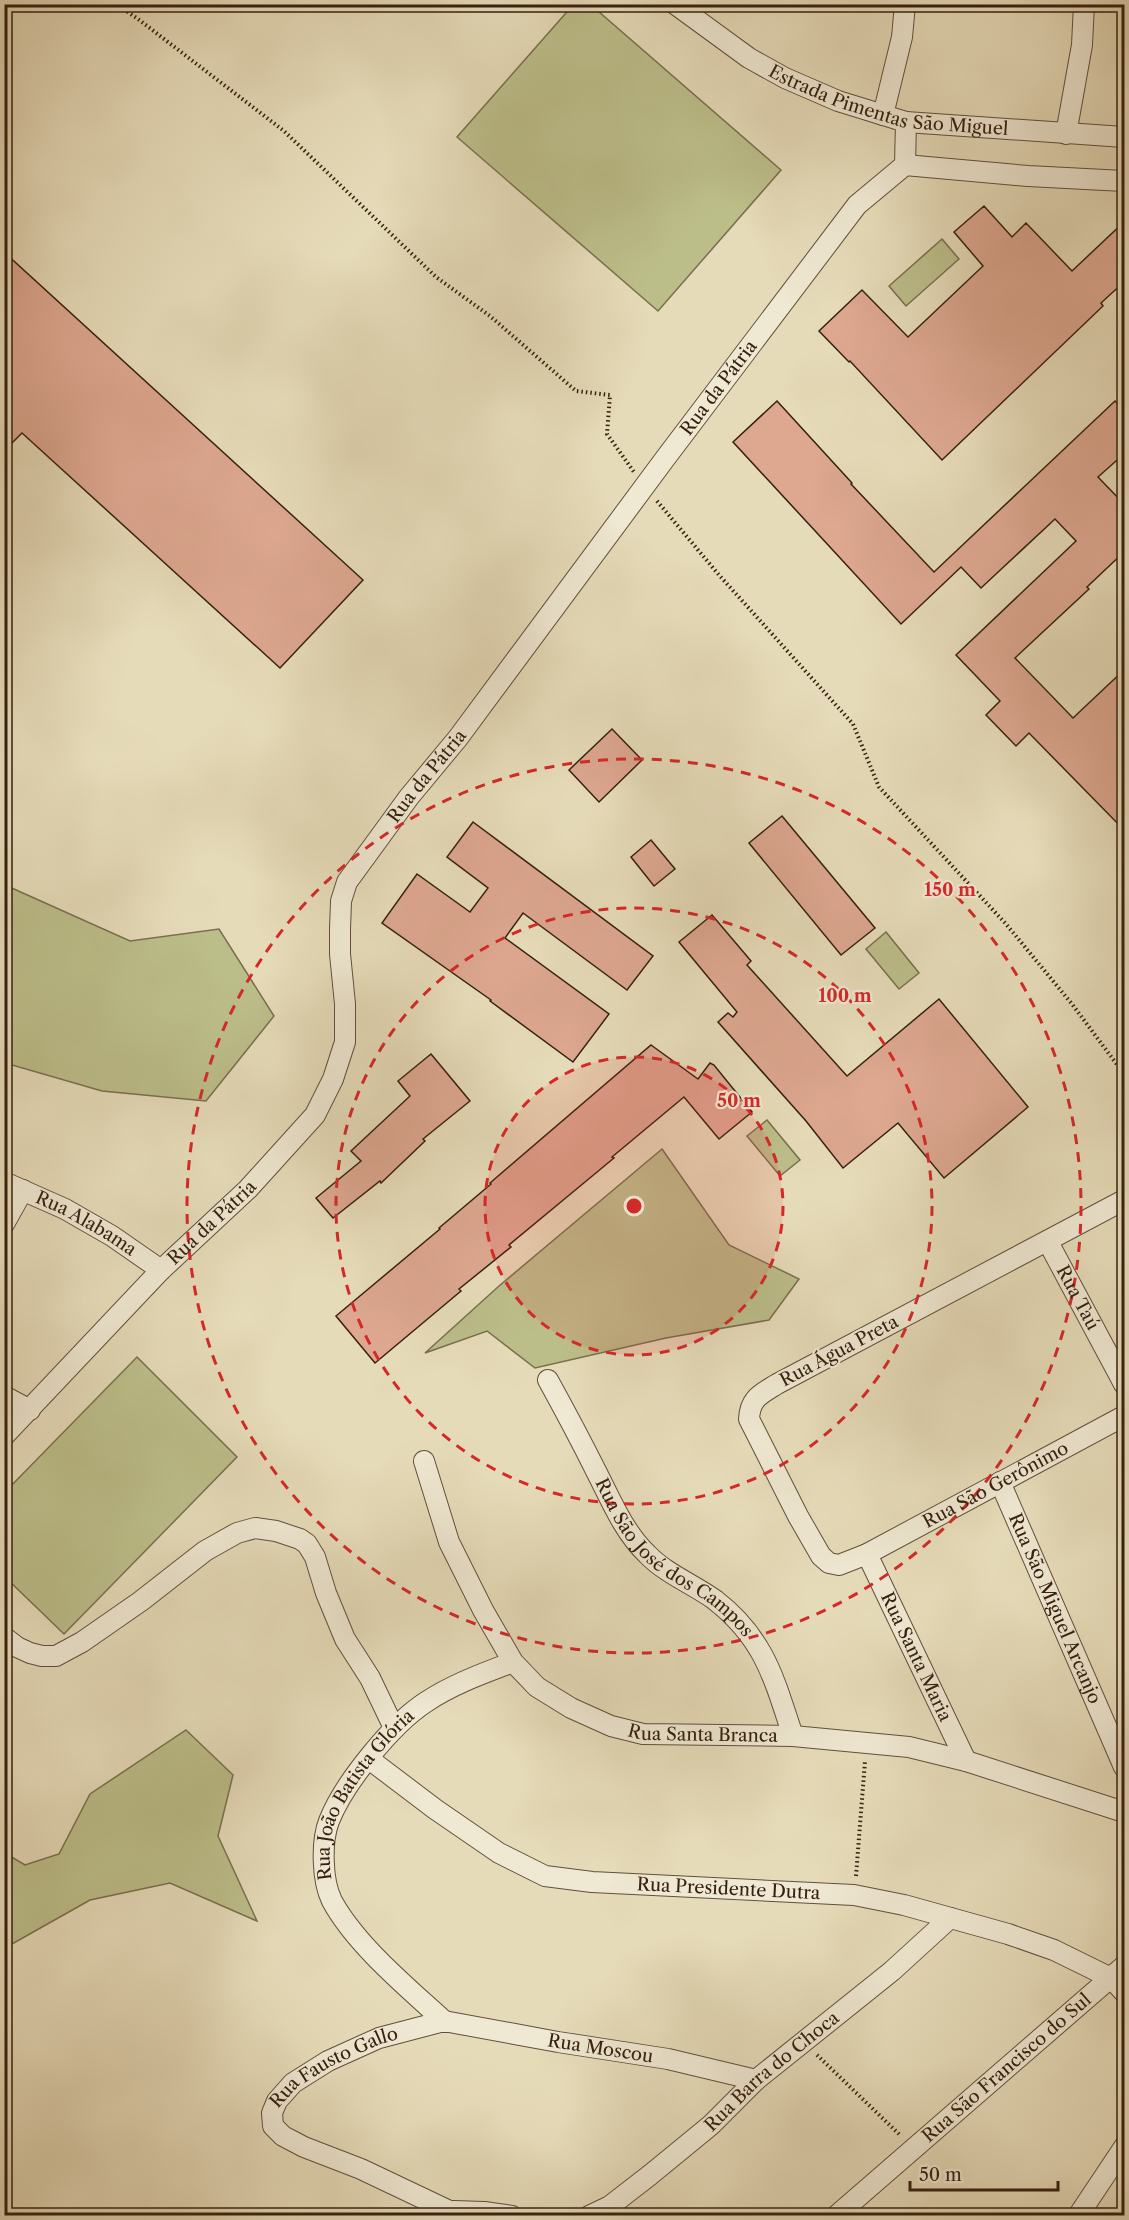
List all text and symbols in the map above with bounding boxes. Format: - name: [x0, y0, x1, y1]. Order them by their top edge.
- street label: Estrada Pimentas São Miguel: [765, 60, 1009, 140]
- street label: Rua da Pátria: [676, 335, 762, 440]
- street label: Rua da Pátria: [383, 725, 471, 827]
- text: 150 m: [924, 879, 976, 901]
- text: 100 m: [818, 985, 872, 1007]
- text: 50 m: [717, 1090, 761, 1112]
- street label: Rua da Pátria: [163, 1176, 261, 1269]
- street label: Rua Alabama: [32, 1186, 141, 1261]
- centre of rings: [624, 1196, 644, 1216]
- street label: Rua Taú: [1052, 1262, 1104, 1334]
- street label: Rua Água Preta: [776, 1309, 902, 1391]
- street label: Rua São Gerônimo: [919, 1437, 1072, 1533]
- street label: Rua São José dos Campos: [590, 1475, 758, 1641]
- street label: Rua São Miguel Arcanjo: [1004, 1510, 1106, 1707]
- street label: Rua Santa Maria: [876, 1589, 957, 1725]
- street label: Rua João Batista Glória: [313, 1704, 419, 1881]
- street label: Rua Santa Branca: [625, 1720, 778, 1747]
- street label: Rua Presidente Dutra: [636, 1873, 821, 1904]
- street label: Rua São Francisco do Sul: [918, 1989, 1096, 2147]
- street label: Rua Barra do Choca: [700, 2006, 844, 2136]
- street label: Rua Fausto Gallo: [265, 2023, 400, 2112]
- street label: Rua Moscou: [546, 2029, 655, 2068]
- scale bar: [910, 2154, 1058, 2192]
- text: 50 m: [919, 2164, 962, 2186]

